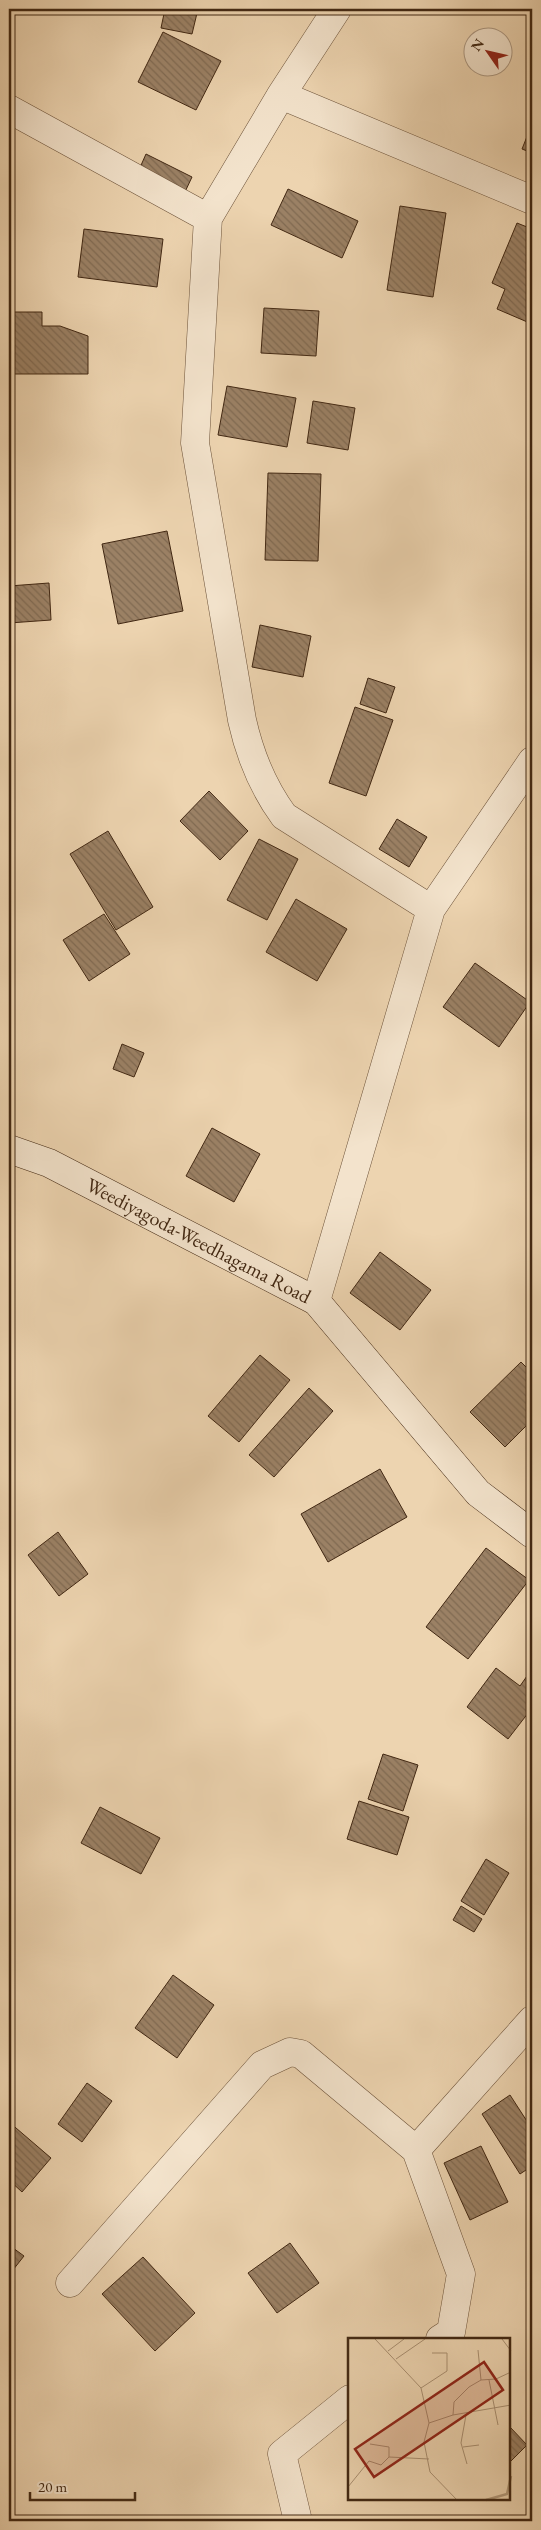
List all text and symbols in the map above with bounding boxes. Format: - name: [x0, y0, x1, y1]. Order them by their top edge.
- north arrow: [464, 28, 514, 78]
- text: N: [467, 34, 488, 54]
- street label: Weediyagoda-Weedhagama Road: [82, 1171, 317, 1310]
- inset map: [348, 2338, 511, 2500]
- scale bar: [30, 2470, 135, 2502]
- text: 20 m: [38, 2477, 67, 2496]

